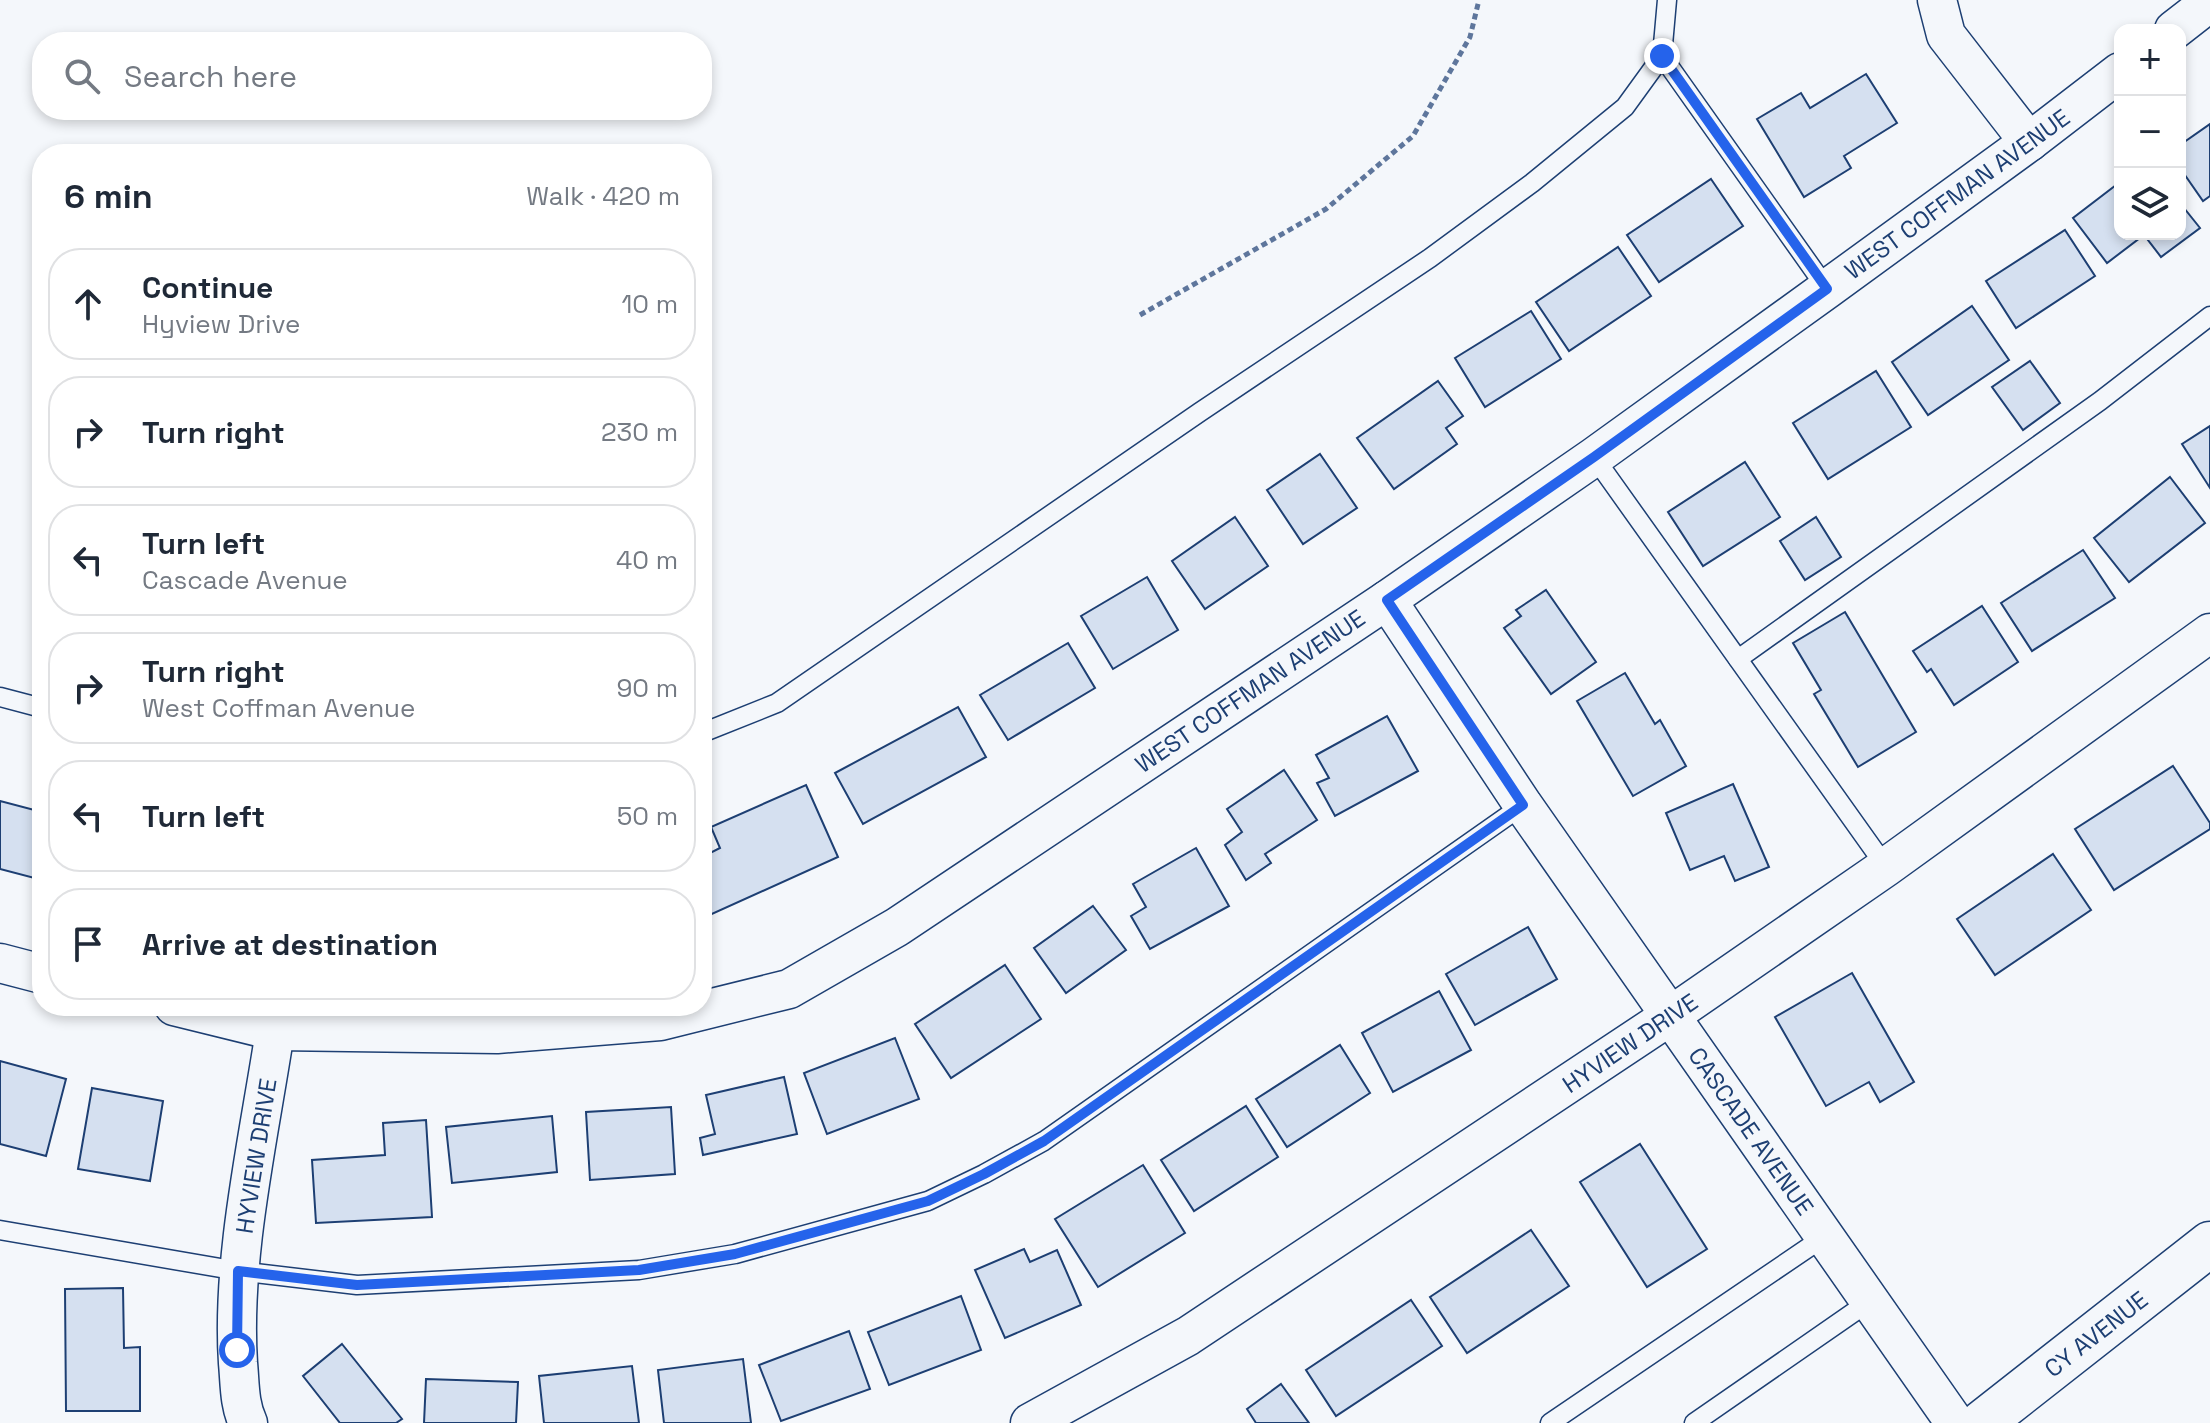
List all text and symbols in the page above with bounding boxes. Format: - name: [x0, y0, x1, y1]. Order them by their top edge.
- map controls: [2114, 24, 2186, 240]
- button: +: [2114, 24, 2186, 96]
- search box: [32, 32, 712, 120]
- route end: [1644, 38, 1680, 74]
- icon: search: [60, 54, 104, 98]
- text: Search here: [124, 57, 297, 96]
- button: −: [2114, 96, 2186, 168]
- street label: WEST COFFMAN AVENUE: [1838, 102, 2076, 286]
- button: layers: [2114, 168, 2186, 240]
- text: 6 min: [64, 175, 153, 218]
- text: Walk · 420 m: [526, 179, 680, 213]
- text: Continue: [142, 268, 273, 307]
- icon: ahead: [66, 282, 110, 326]
- text: 10 m: [621, 287, 678, 321]
- text: Hyview Drive: [142, 307, 300, 341]
- icon: right: [66, 410, 110, 454]
- text: Turn right: [142, 413, 285, 452]
- text: 230 m: [601, 415, 678, 449]
- text: Turn left: [142, 524, 265, 563]
- icon: left: [66, 538, 110, 582]
- text: 40 m: [616, 543, 678, 577]
- text: Cascade Avenue: [142, 563, 348, 597]
- street label: WEST COFFMAN AVENUE: [1129, 602, 1371, 780]
- text: Turn right: [142, 652, 285, 691]
- icon: right: [66, 666, 110, 710]
- text: 90 m: [616, 671, 678, 705]
- text: West Coffman Avenue: [142, 691, 415, 725]
- icon: left: [66, 794, 110, 838]
- text: Turn left: [142, 797, 265, 836]
- text: 50 m: [617, 799, 678, 833]
- icon: arrive: [66, 922, 110, 966]
- text: Arrive at destination: [142, 925, 438, 964]
- street label: HYVIEW DRIVE: [1556, 986, 1704, 1100]
- street label: CASCADE AVENUE: [1681, 1041, 1821, 1221]
- street label: HYVIEW DRIVE: [228, 1076, 284, 1236]
- street label: CY AVENUE: [2038, 1284, 2154, 1384]
- route start: [219, 1332, 255, 1368]

